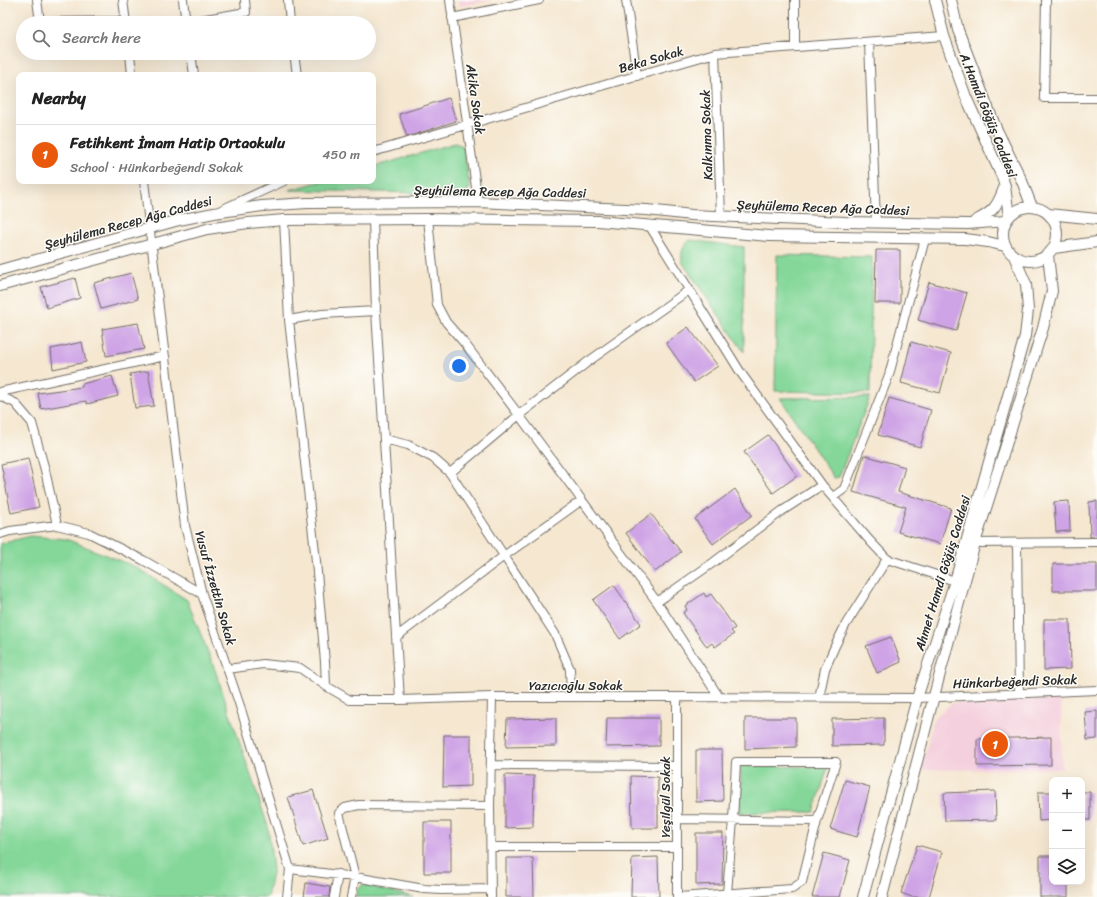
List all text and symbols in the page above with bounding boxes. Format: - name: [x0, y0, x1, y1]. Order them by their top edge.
- search box: [16, 16, 376, 60]
- text: Search here: [62, 25, 141, 51]
- icon: search: [30, 27, 52, 49]
- street label: Beka Sokak: [616, 39, 686, 80]
- street label: A.Hamdi Göğüş Caddesi: [953, 48, 1024, 182]
- street label: Akika Sokak: [459, 61, 492, 136]
- text: Nearby: [32, 83, 86, 113]
- street label: Kalkınma Sokak: [693, 89, 720, 181]
- text: Fetihkent İmam Hatip Ortaokulu: [70, 130, 285, 156]
- text: 1: [42, 143, 48, 166]
- text: 450 m: [322, 143, 360, 166]
- text: School · Hünkarbeğendi Sokak: [70, 156, 243, 179]
- street label: Şeyhülema Recep Ağa Caddesi: [414, 178, 587, 205]
- street label: Şeyhülema Recep Ağa Caddesi: [42, 189, 215, 256]
- street label: Şeyhülema Recep Ağa Caddesi: [736, 193, 910, 222]
- your location: [449, 356, 469, 376]
- street label: Ahmet Hamdi Göğüş Caddesi: [908, 492, 977, 655]
- street label: Yusuf İzzettin Sokak: [188, 528, 243, 648]
- street label: Hünkarbeğendi Sokak: [952, 668, 1078, 695]
- street label: Yazıcıoğlu Sokak: [529, 674, 623, 697]
- pin: 1: [982, 729, 1008, 759]
- street label: Yeşilgül Sokak: [654, 756, 677, 838]
- map controls: [1049, 777, 1085, 885]
- button: +: [1049, 777, 1085, 813]
- button: −: [1049, 813, 1085, 849]
- button: layers: [1049, 849, 1085, 885]

